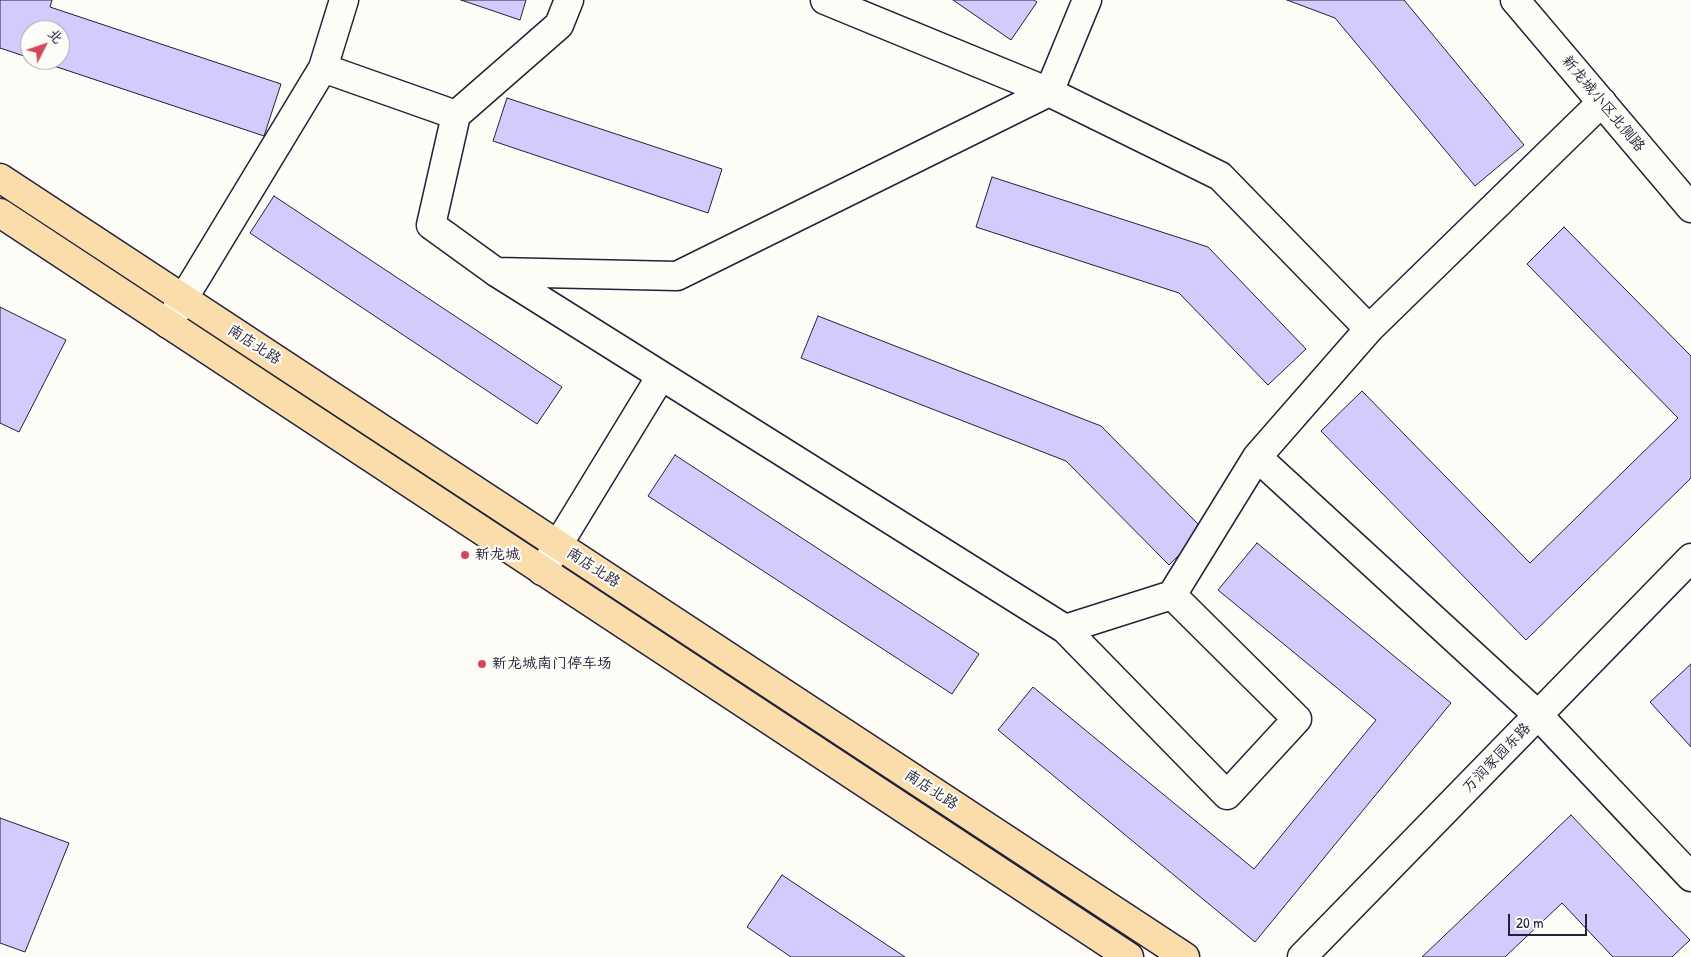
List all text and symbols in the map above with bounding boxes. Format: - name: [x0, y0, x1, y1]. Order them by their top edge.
- north arrow: [20, 20, 70, 70]
- text: 北: [44, 24, 68, 47]
- street label: 新龙城小区北侧路: [1558, 52, 1648, 156]
- street label: 南店北路: [224, 321, 284, 369]
- street label: 南店北路: [563, 544, 623, 592]
- place label: 新龙城: [475, 546, 520, 564]
- marker: 新龙城: [459, 549, 471, 561]
- place label: 新龙城南门停车场: [492, 655, 612, 673]
- marker: 新龙城南门停车场: [476, 658, 488, 670]
- street label: 万润家园东路: [1459, 719, 1535, 797]
- street label: 南店北路: [901, 766, 961, 814]
- scale bar: [1511, 904, 1590, 936]
- text: 20 m: [1516, 912, 1543, 933]

